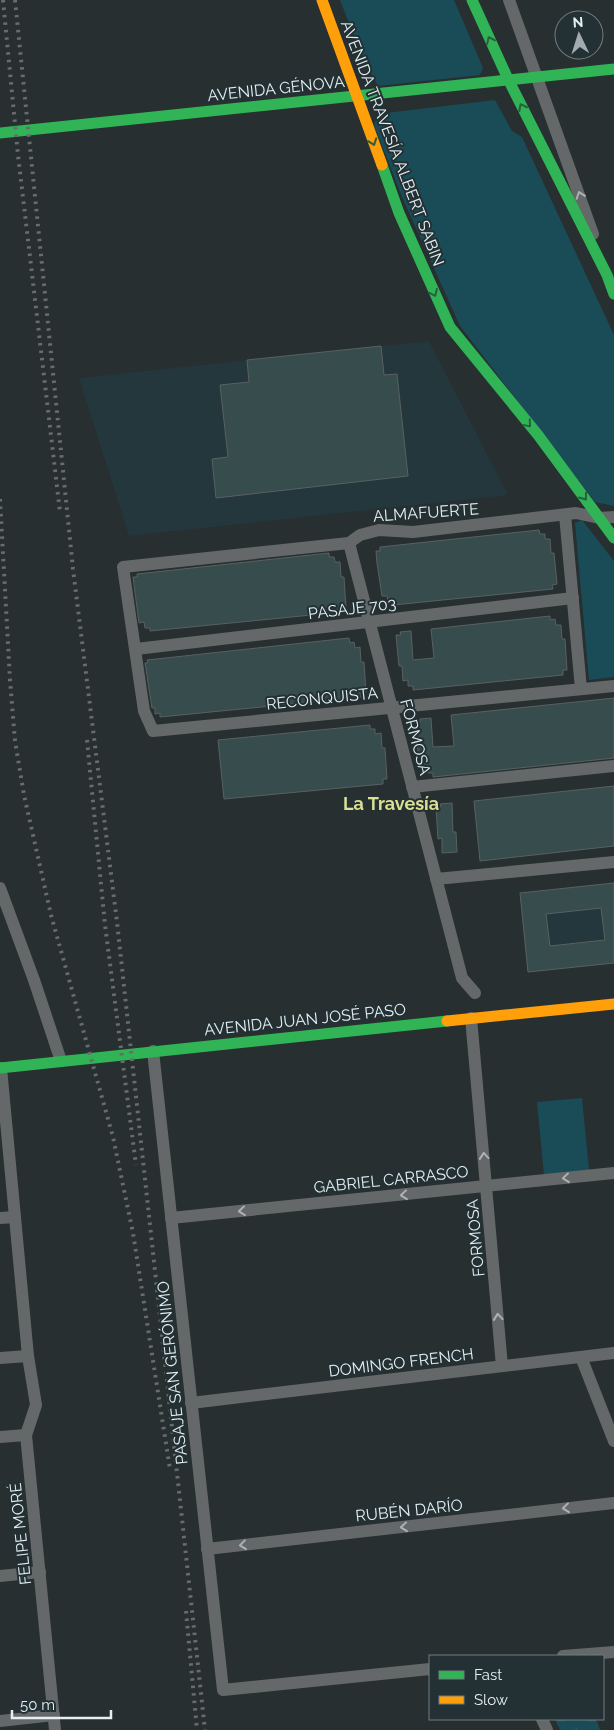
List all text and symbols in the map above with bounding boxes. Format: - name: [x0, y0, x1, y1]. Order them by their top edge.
- north arrow: [554, 10, 604, 60]
- text: N: [572, 14, 584, 30]
- street label: AVENIDA TRAVESÍA ALBERT SABIN: [337, 17, 449, 269]
- one-way arrow: [486, 36, 496, 45]
- street label: AVENIDA GÉNOVA: [206, 71, 346, 105]
- one-way arrow: [518, 103, 528, 112]
- one-way arrow: [368, 137, 378, 146]
- one-way arrow: [576, 191, 586, 200]
- one-way arrow: [427, 288, 438, 297]
- one-way arrow: [523, 418, 532, 427]
- one-way arrow: [578, 491, 587, 501]
- street label: ALMAFUERTE: [372, 499, 480, 526]
- street label: PASAJE 703: [307, 594, 397, 623]
- street label: RECONQUISTA: [265, 683, 379, 714]
- street label: FORMOSA: [396, 697, 435, 777]
- district label: La Travesía: [343, 793, 439, 814]
- street label: AVENIDA JUAN JOSÉ PASO: [203, 998, 407, 1040]
- one-way arrow: [478, 1151, 489, 1159]
- street label: GABRIEL CARRASCO: [313, 1162, 469, 1197]
- one-way arrow: [561, 1172, 569, 1183]
- one-way arrow: [400, 1189, 408, 1200]
- street label: FORMOSA: [463, 1198, 488, 1278]
- one-way arrow: [238, 1205, 246, 1216]
- street label: PASAJE SAN GERÓNIMO: [152, 1280, 192, 1466]
- one-way arrow: [493, 1313, 504, 1321]
- street label: DOMINGO FRENCH: [327, 1344, 475, 1381]
- street label: FELIPE MORÉ: [5, 1482, 35, 1586]
- street label: RUBÉN DARÍO: [354, 1494, 464, 1526]
- one-way arrow: [561, 1502, 569, 1513]
- one-way arrow: [400, 1521, 408, 1532]
- one-way arrow: [238, 1539, 246, 1550]
- legend: [429, 1655, 604, 1720]
- text: Fast: [474, 1666, 502, 1684]
- scale bar: [12, 1688, 111, 1720]
- text: Slow: [474, 1691, 508, 1709]
- text: 50 m: [20, 1696, 55, 1714]

